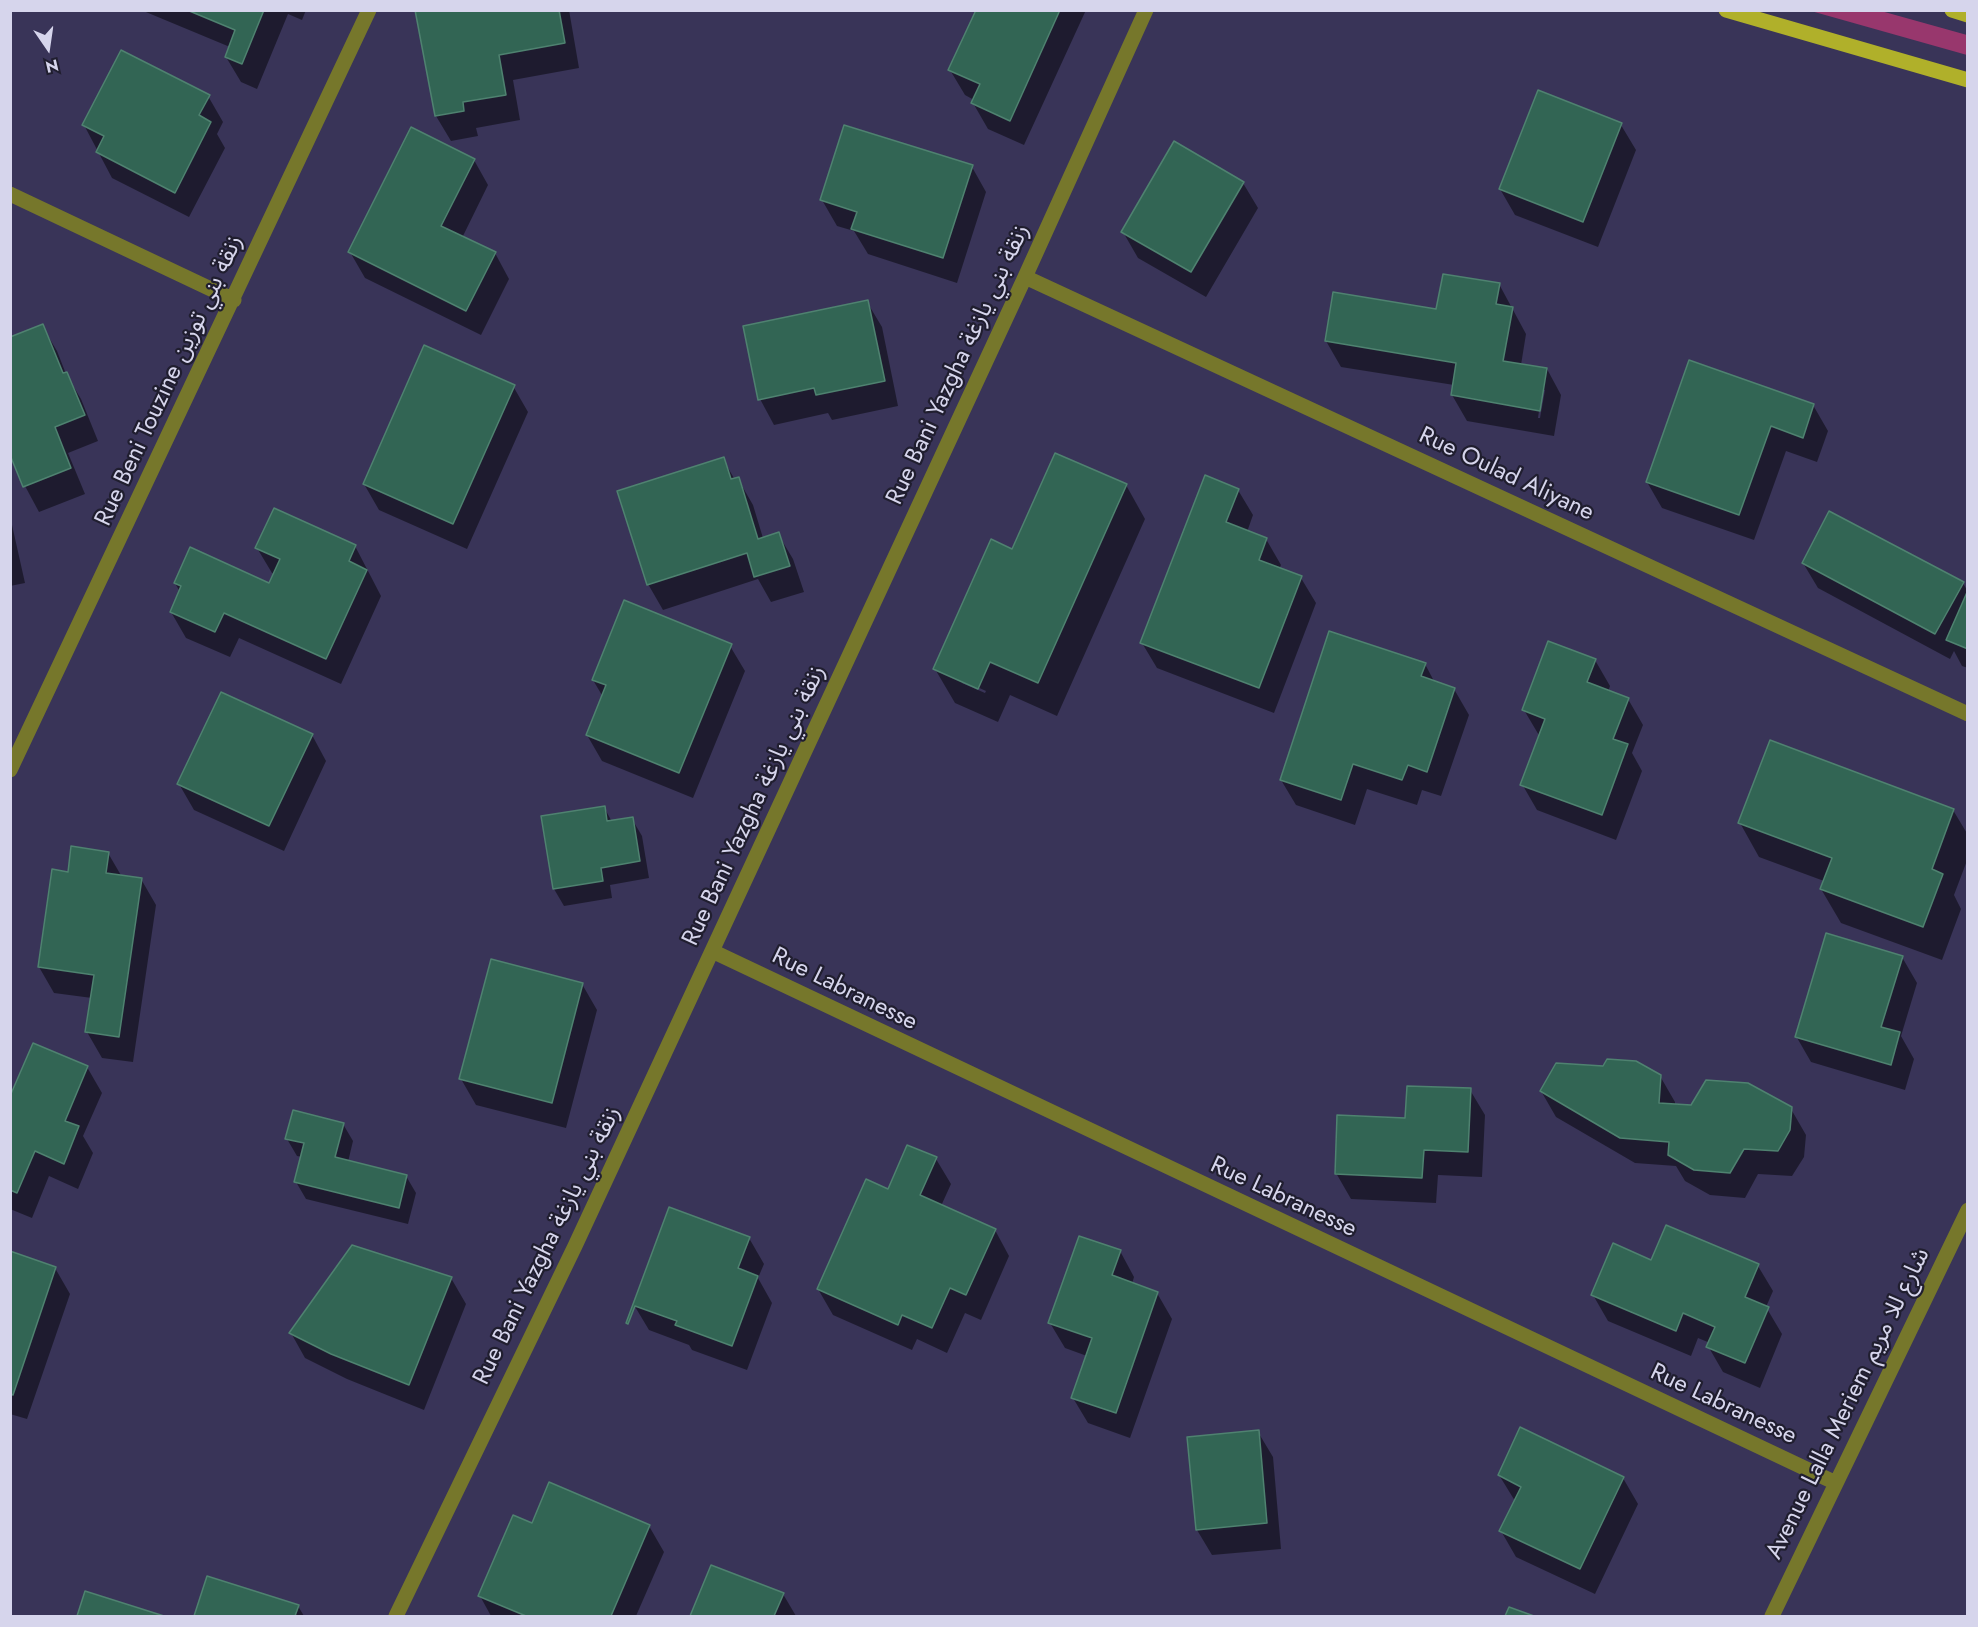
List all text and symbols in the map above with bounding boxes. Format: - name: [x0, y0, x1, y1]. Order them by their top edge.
- north arrow: [18, 18, 78, 78]
- text: N: [43, 53, 61, 79]
- street label: Rue Bani Yazgha زنقة بني يازغة: [881, 220, 1037, 510]
- street label: Rue Beni Touzine زنقة بني توزين: [90, 231, 250, 531]
- street label: Rue Oulad Aliyane: [1414, 422, 1598, 528]
- street label: Rue Bani Yazgha زنقة بني يازغة: [677, 661, 833, 951]
- street label: Rue Labranesse: [767, 942, 921, 1038]
- street label: Rue Bani Yazgha زنقة بني يازغة: [468, 1102, 628, 1390]
- street label: Rue Labranesse: [1205, 1152, 1361, 1244]
- street label: Avenue Lalla Meriem شارع للا مريم: [1761, 1244, 1937, 1564]
- street label: Rue Labranesse: [1645, 1359, 1801, 1451]

